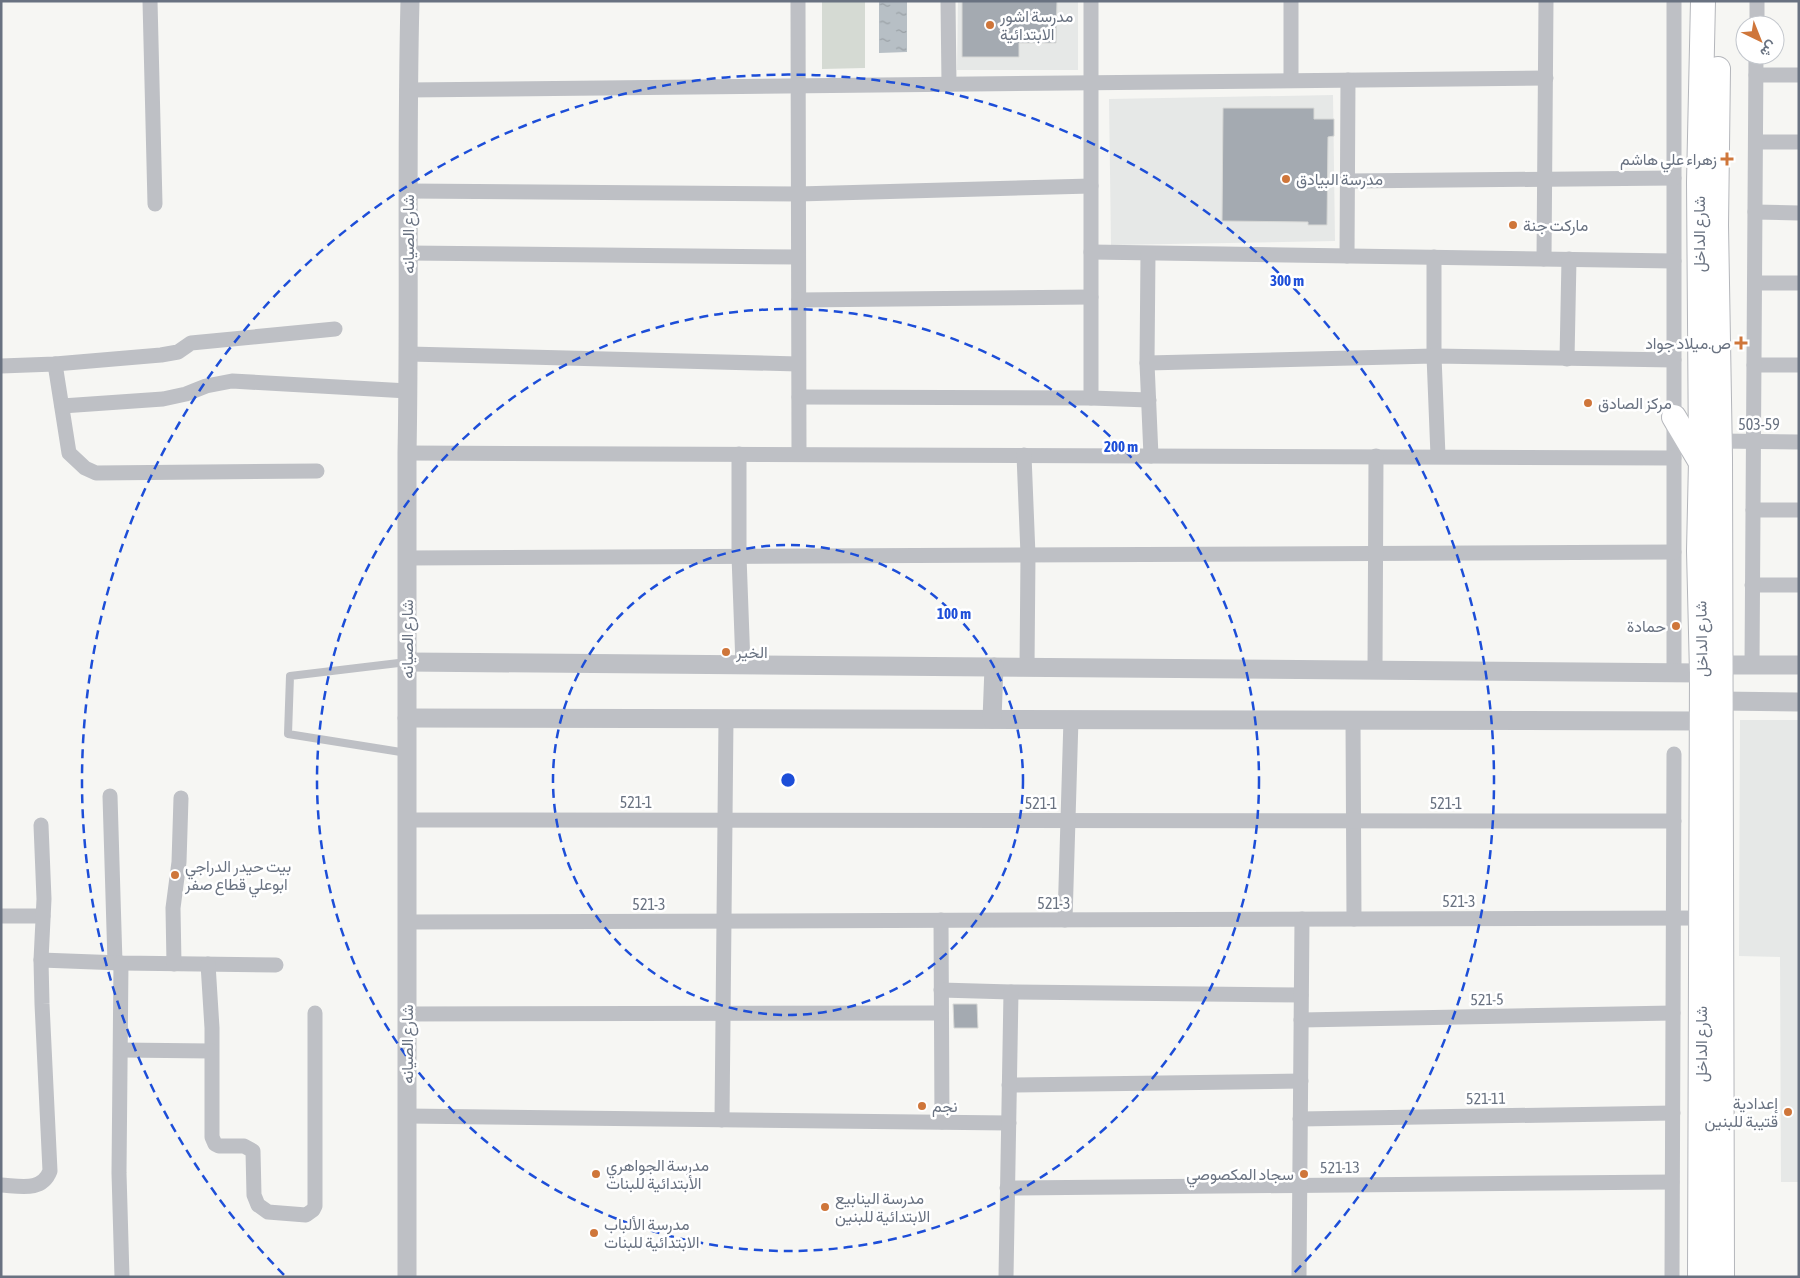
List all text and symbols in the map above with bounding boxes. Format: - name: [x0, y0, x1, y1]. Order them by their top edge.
- place label: مدرسة اشور الابتدائية: [999, 7, 1073, 44]
- north arrow: [1735, 15, 1785, 65]
- marker: مدرسة اشور الابتدائية: [984, 19, 996, 31]
- text: ش: [1756, 37, 1780, 61]
- place label: زهراء علي هاشم: [1620, 150, 1717, 173]
- marker: زهراء علي هاشم: [1721, 153, 1733, 165]
- place label: مدرسة البيادق: [1296, 170, 1383, 190]
- marker: مدرسة البيادق: [1280, 173, 1292, 185]
- street label: شارع الصيانه: [399, 194, 420, 274]
- street label: شارع الداخل: [1690, 196, 1711, 272]
- place label: ماركت جنة: [1523, 216, 1588, 236]
- marker: ماركت جنة: [1507, 219, 1519, 231]
- text: 300 m: [1270, 272, 1304, 289]
- place label: ص.ميلاد جواد: [1645, 334, 1731, 354]
- marker: ص.ميلاد جواد: [1735, 337, 1747, 349]
- place label: مركز الصادق: [1598, 394, 1672, 414]
- marker: مركز الصادق: [1582, 397, 1594, 409]
- street label: 503-59: [1738, 415, 1780, 433]
- text: 200 m: [1104, 438, 1138, 455]
- street label: شارع الصيانه: [398, 599, 419, 679]
- street label: شارع الداخل: [1691, 601, 1714, 677]
- text: 100 m: [937, 605, 971, 622]
- place label: حمادة: [1627, 617, 1666, 635]
- marker: حمادة: [1670, 620, 1682, 632]
- place label: الخير: [735, 643, 768, 663]
- marker: الخير: [720, 646, 732, 658]
- centre of rings: [779, 771, 797, 789]
- street label: 521-1: [620, 793, 652, 811]
- street label: 521-1: [1025, 794, 1057, 812]
- street label: 521-1: [1430, 794, 1462, 812]
- place label: بيت حيدر الدراجي ابوعلي قطاع صفر: [184, 857, 291, 898]
- marker: بيت حيدر الدراجي ابوعلي قطاع صفر: [169, 869, 181, 881]
- street label: 521-3: [1442, 892, 1476, 910]
- street label: 521-3: [1037, 894, 1071, 912]
- street label: 521-3: [632, 895, 666, 913]
- street label: 521-5: [1470, 990, 1504, 1008]
- street label: شارع الصيانه: [398, 1004, 419, 1084]
- street label: شارع الداخل: [1692, 1006, 1713, 1082]
- street label: 521-11: [1466, 1089, 1506, 1107]
- place label: إعدادية قتيبة للبنين: [1705, 1094, 1778, 1132]
- place label: نجم: [932, 1097, 958, 1117]
- marker: نجم: [916, 1100, 928, 1112]
- marker: إعدادية قتيبة للبنين: [1782, 1106, 1794, 1118]
- place label: مدرسة الجواهري الأبتدائية للبنات: [606, 1156, 709, 1193]
- street label: 521-13: [1320, 1158, 1360, 1176]
- place label: سجاد المكصوصي: [1186, 1165, 1294, 1188]
- marker: مدرسة الجواهري الأبتدائية للبنات: [590, 1168, 602, 1180]
- marker: سجاد المكصوصي: [1298, 1168, 1310, 1180]
- place label: مدرسة الينابيع الابتدائية للبنين: [835, 1189, 930, 1227]
- marker: مدرسة الينابيع الابتدائية للبنين: [819, 1201, 831, 1213]
- place label: مدرسة الألباب الابتدائية للبنات: [604, 1215, 700, 1252]
- marker: مدرسة الألباب الابتدائية للبنات: [588, 1227, 600, 1239]

